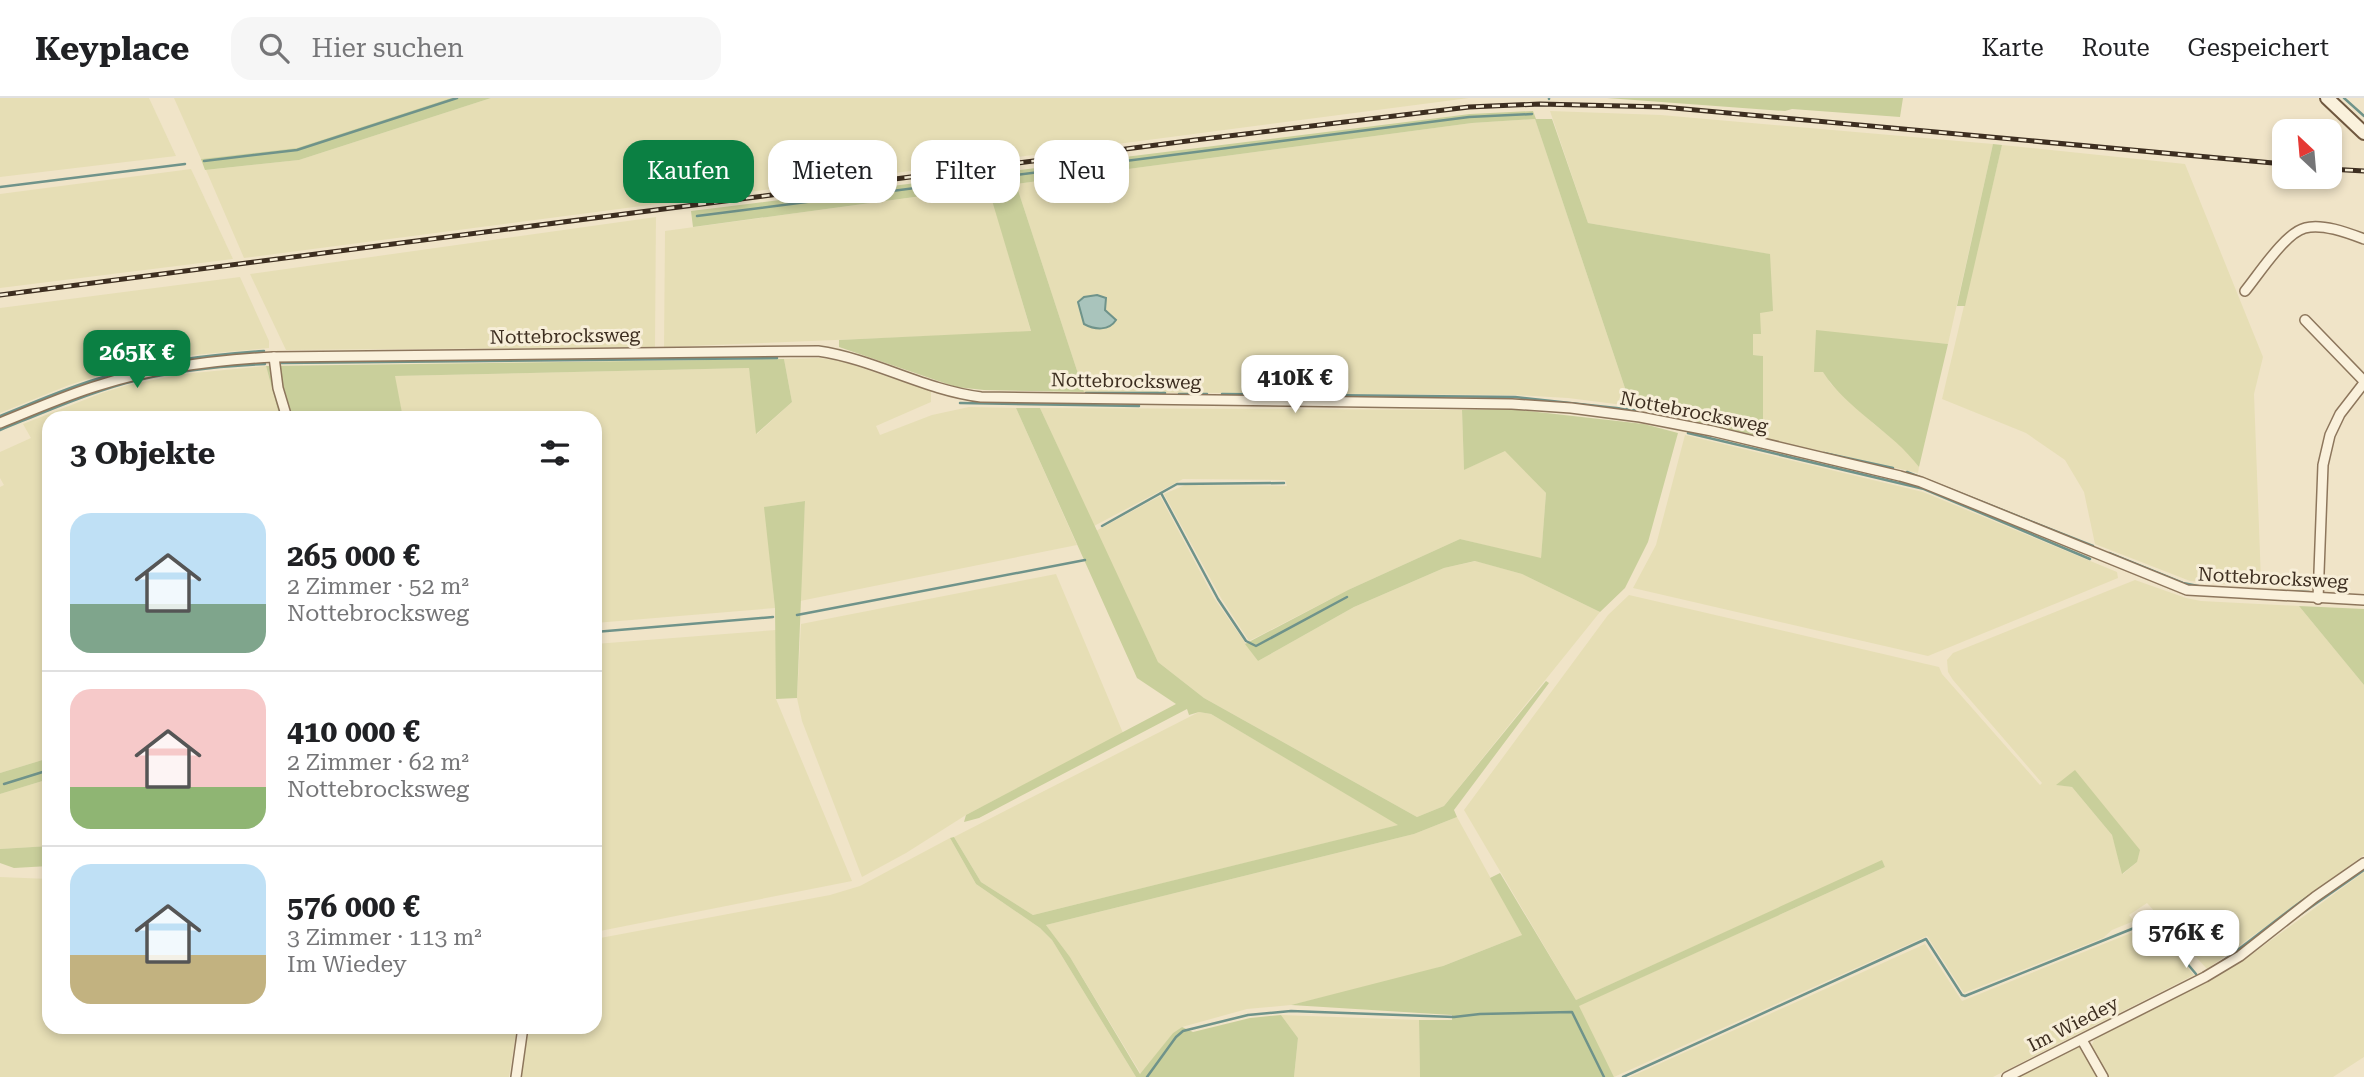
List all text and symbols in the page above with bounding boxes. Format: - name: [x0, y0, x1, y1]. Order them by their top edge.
- search box: [231, 17, 721, 80]
- text: Keyplace: [35, 29, 189, 68]
- icon: search: [255, 29, 293, 67]
- text: Hier suchen: [311, 33, 464, 63]
- text: Karte: [1981, 34, 2044, 62]
- text: Route: [2082, 34, 2150, 62]
- text: Gespeichert: [2188, 34, 2329, 62]
- north arrow: [2272, 119, 2342, 189]
- map controls: [2272, 119, 2342, 189]
- chip: Kaufen: [623, 140, 754, 203]
- chip: Mieten: [768, 140, 897, 203]
- chip: Filter: [911, 140, 1020, 203]
- chip: Neu: [1034, 140, 1129, 203]
- street label: Nottebrocksweg: [490, 323, 641, 349]
- pin: 265K €: [80, 330, 194, 390]
- text: 265K €: [99, 339, 175, 366]
- pin: 410K €: [1238, 356, 1352, 415]
- text: 410K €: [1257, 364, 1333, 391]
- street label: Nottebrocksweg: [1051, 368, 1202, 394]
- street label: Nottebrocksweg: [1618, 386, 1770, 438]
- icon: filters: [536, 434, 574, 472]
- text: 3 Objekte: [70, 436, 215, 471]
- text: 265 000 €: [287, 538, 420, 573]
- icon: home: [126, 541, 210, 625]
- street label: Nottebrocksweg: [2197, 563, 2349, 593]
- text: 2 Zimmer · 52 m²: [287, 573, 469, 600]
- text: Nottebrocksweg: [287, 600, 469, 627]
- text: 410 000 €: [287, 714, 420, 749]
- icon: home: [126, 717, 210, 801]
- text: 2 Zimmer · 62 m²: [287, 749, 469, 776]
- text: Nottebrocksweg: [287, 776, 469, 803]
- text: 576 000 €: [287, 889, 420, 924]
- icon: home: [126, 892, 210, 976]
- pin: 576K €: [2129, 910, 2243, 970]
- text: 576K €: [2148, 919, 2224, 946]
- text: 3 Zimmer · 113 m²: [287, 924, 482, 951]
- text: Im Wiedey: [287, 951, 407, 978]
- street label: Im Wiedey: [2024, 991, 2123, 1057]

